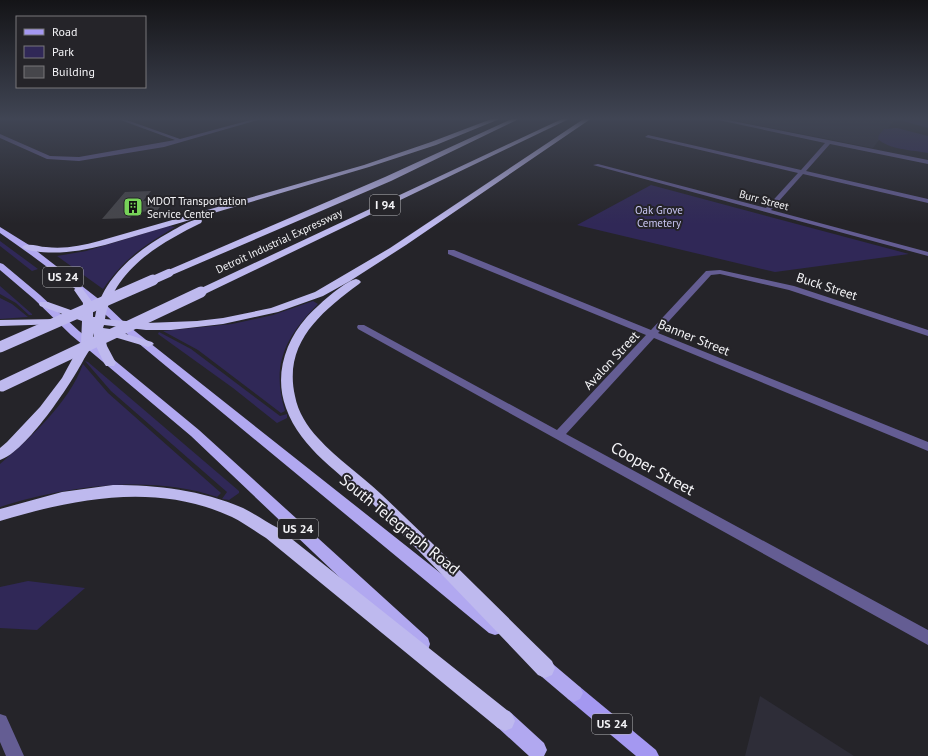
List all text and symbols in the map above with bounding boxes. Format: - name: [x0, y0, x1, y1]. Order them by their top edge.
- legend: [16, 16, 146, 88]
- text: Road: [52, 24, 77, 39]
- text: Park: [52, 44, 74, 59]
- text: Building: [52, 64, 95, 79]
- street label: Burr Street: [738, 187, 791, 213]
- place label: MDOT Transportation Service Center: [147, 194, 247, 221]
- road number: I 94: [370, 195, 400, 215]
- building icon: MDOT Transportation Service Center: [122, 196, 144, 218]
- park label: Oak Grove Cemetery: [635, 203, 683, 230]
- street label: Detroit Industrial Expressway: [213, 205, 345, 277]
- road number: US 24: [43, 267, 83, 287]
- street label: Buck Street: [794, 269, 860, 304]
- street label: Banner Street: [655, 315, 733, 360]
- street label: Avalon Street: [580, 327, 643, 393]
- street label: Cooper Street: [607, 437, 699, 500]
- street label: South Telegraph Road: [336, 469, 464, 579]
- road number: US 24: [278, 519, 318, 539]
- road number: US 24: [592, 714, 632, 734]

